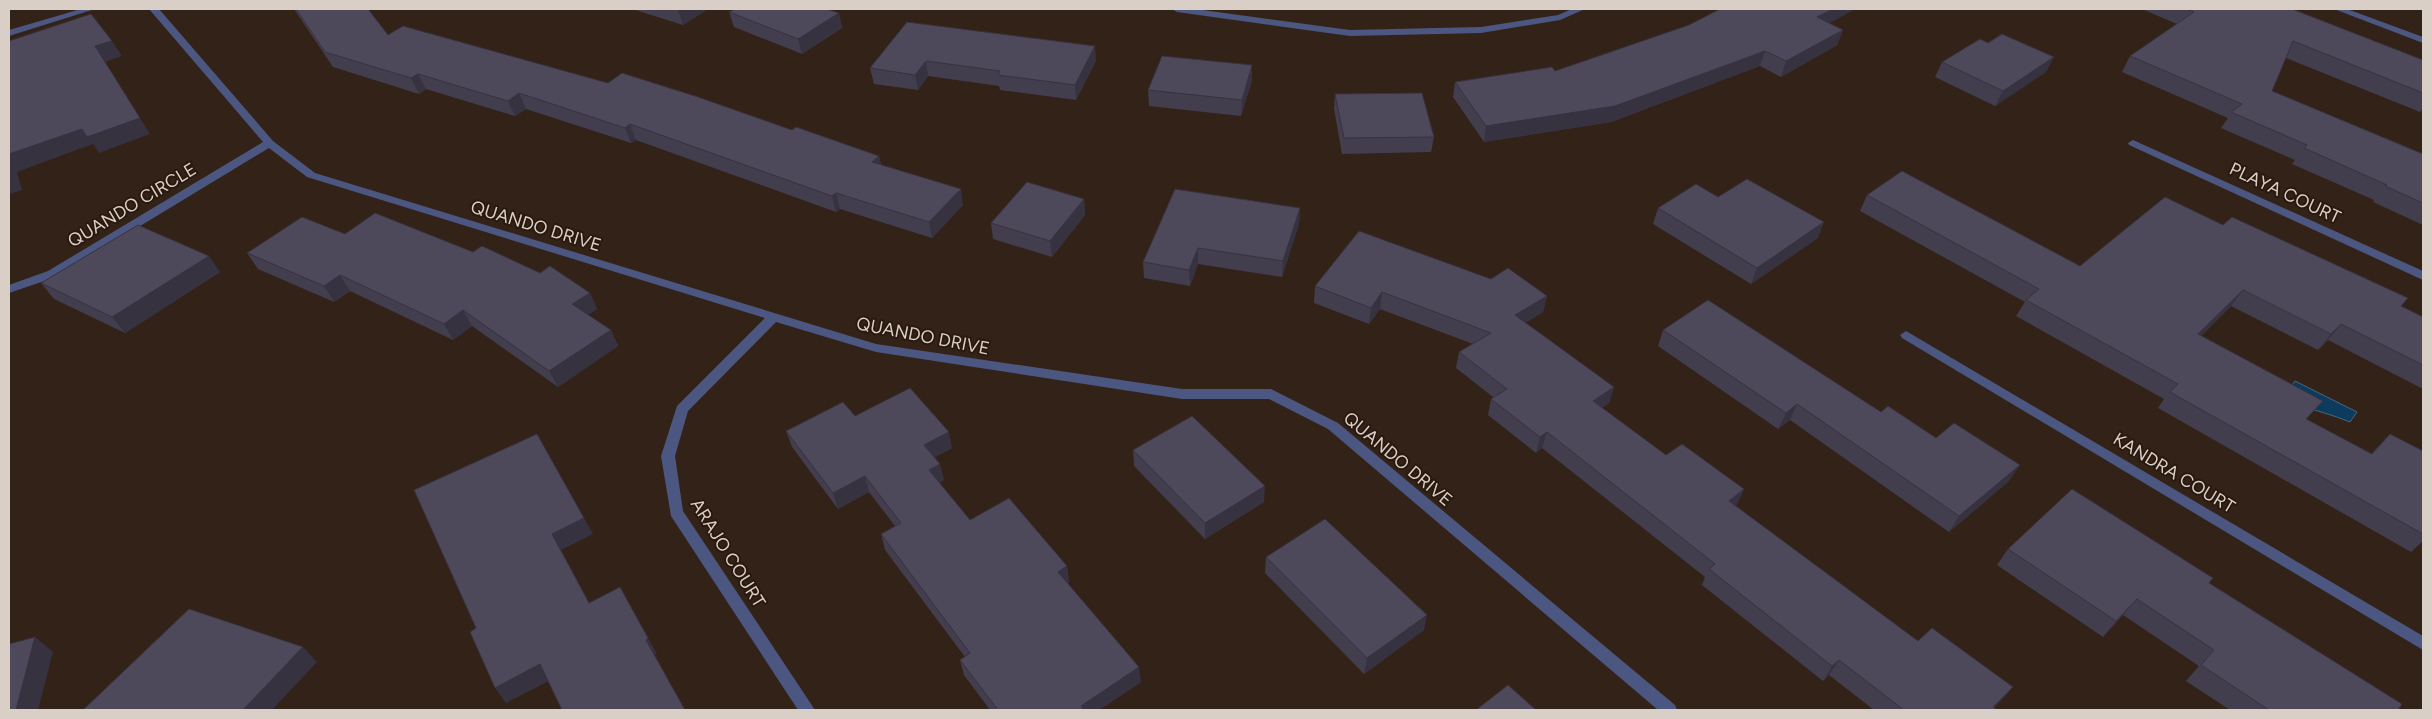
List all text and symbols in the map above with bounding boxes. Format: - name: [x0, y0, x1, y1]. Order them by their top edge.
- street label: QUANDO CIRCLE: [64, 158, 200, 252]
- street label: PLAYA COURT: [2226, 158, 2344, 228]
- street label: QUANDO DRIVE: [468, 196, 604, 256]
- street label: QUANDO DRIVE: [854, 312, 992, 360]
- street label: QUANDO DRIVE: [1339, 407, 1457, 511]
- street label: KANDRA COURT: [2109, 428, 2239, 518]
- street label: ARAJO COURT: [686, 495, 770, 612]

